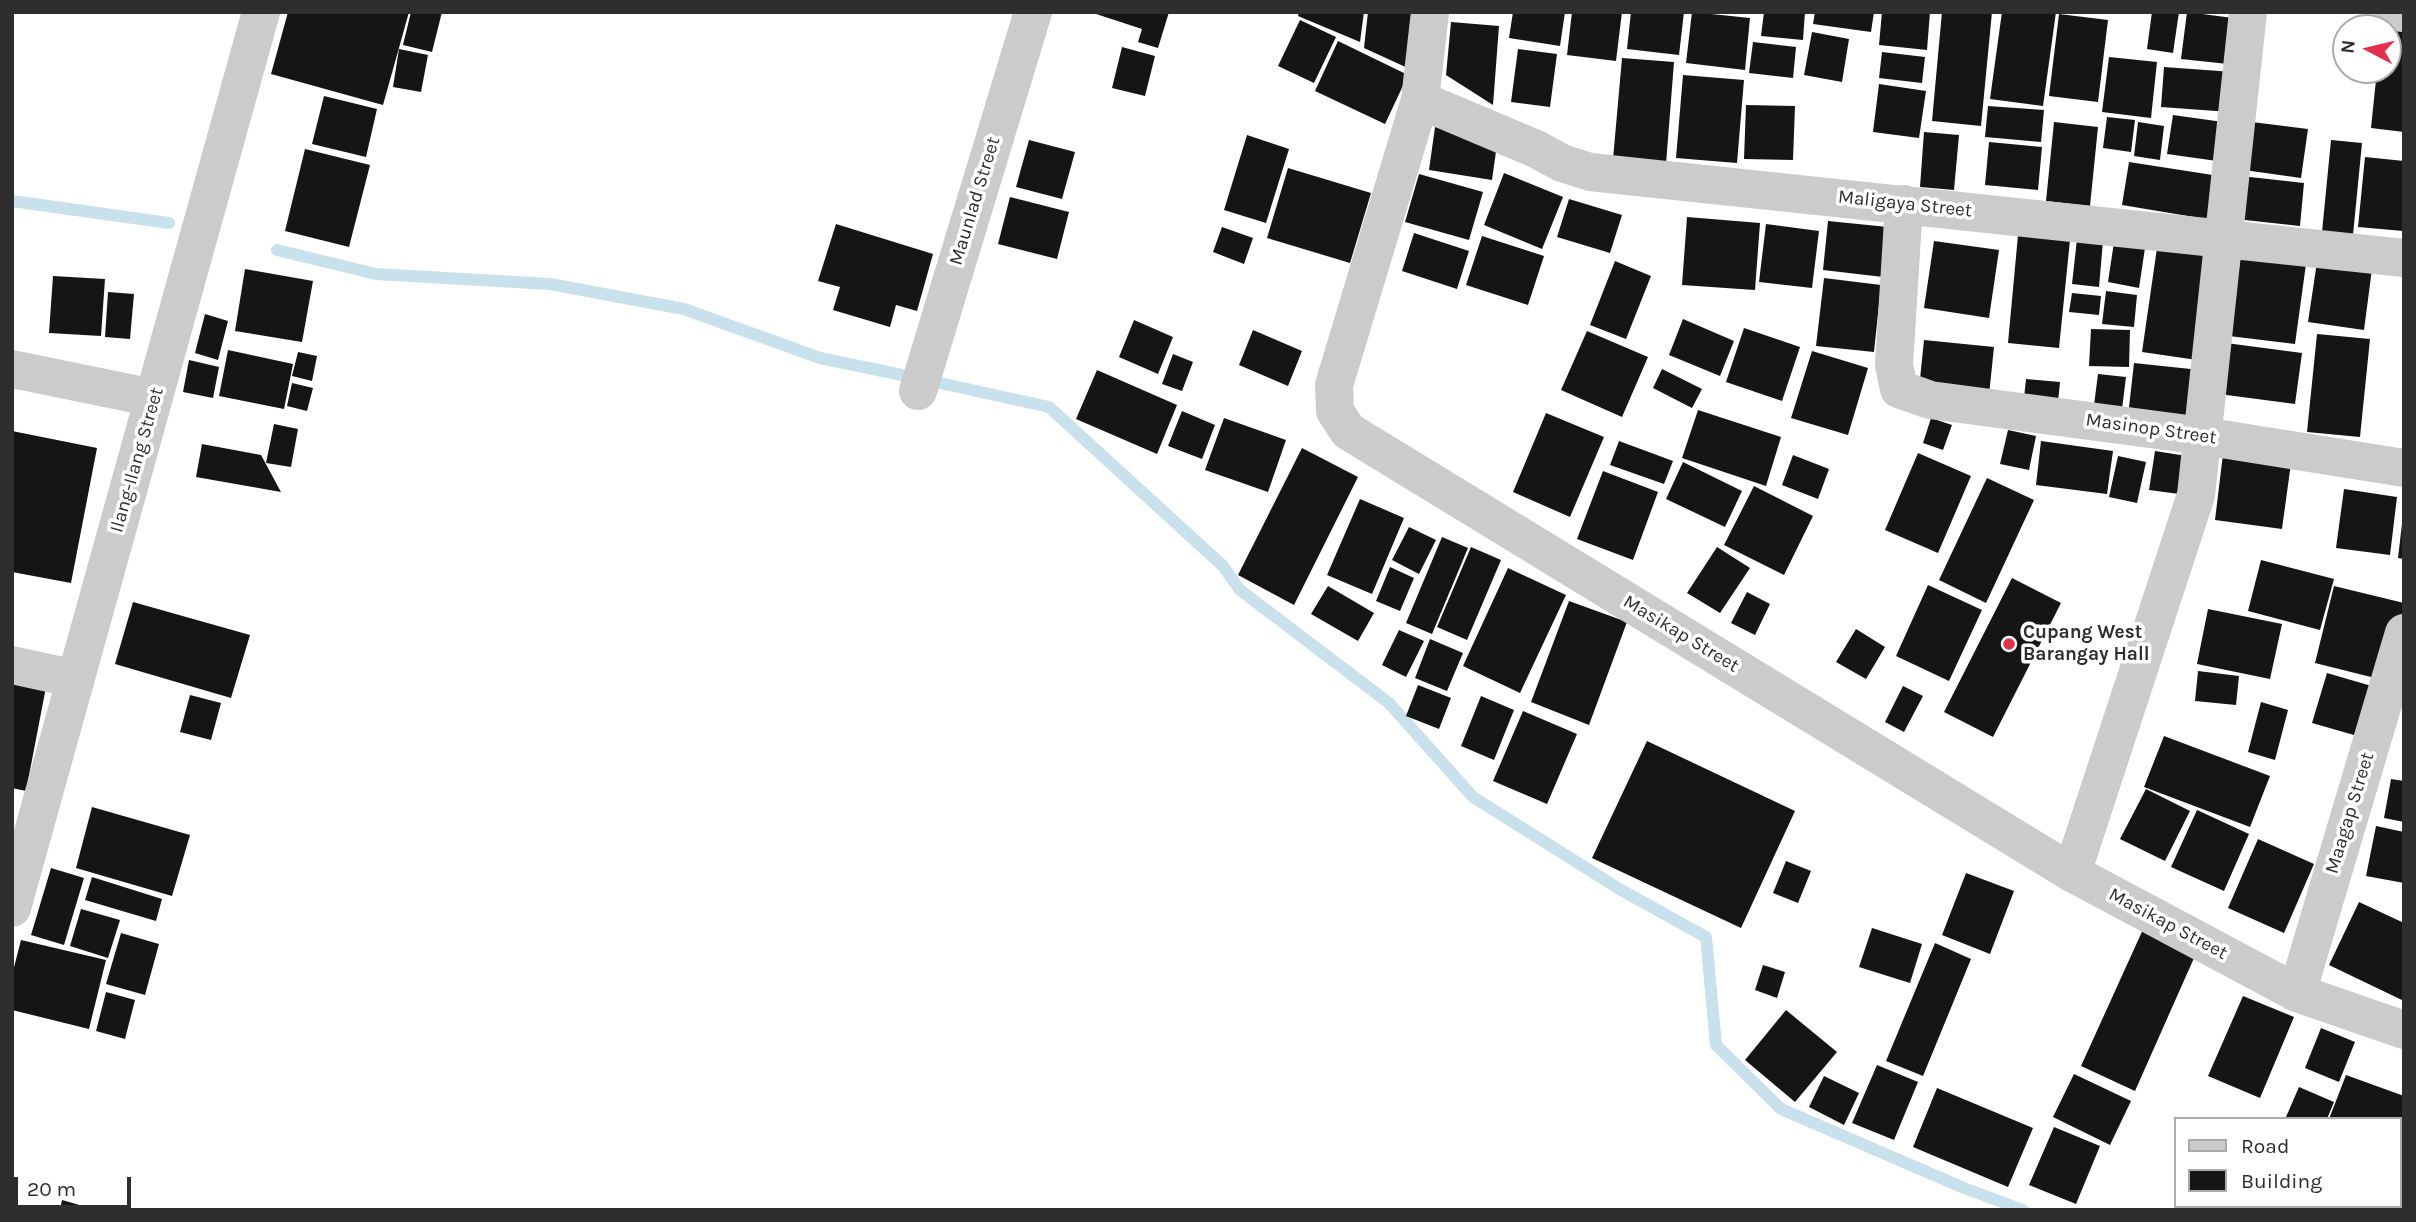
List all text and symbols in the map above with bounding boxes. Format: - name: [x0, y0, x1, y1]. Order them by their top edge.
- north arrow: [2332, 14, 2402, 84]
- text: N: [2336, 39, 2360, 55]
- street label: Maunlad Street: [945, 134, 1005, 268]
- street label: Maligaya Street: [1837, 186, 1973, 222]
- street label: Ilang-Ilang Street: [105, 385, 169, 535]
- street label: Masinop Street: [2084, 409, 2218, 449]
- street label: Masikap Street: [1619, 590, 1743, 678]
- place label: Cupang West Barangay Hall: [2023, 622, 2149, 666]
- marker: Cupang West Barangay Hall: [2001, 636, 2017, 652]
- street label: Maagap Street: [2321, 749, 2379, 877]
- street label: Masikap Street: [2105, 883, 2231, 965]
- legend: [2174, 1117, 2402, 1208]
- text: Road: [2241, 1134, 2289, 1158]
- scale bar: [18, 1162, 135, 1206]
- text: Building: [2241, 1169, 2322, 1193]
- text: 20 m: [27, 1177, 76, 1201]

